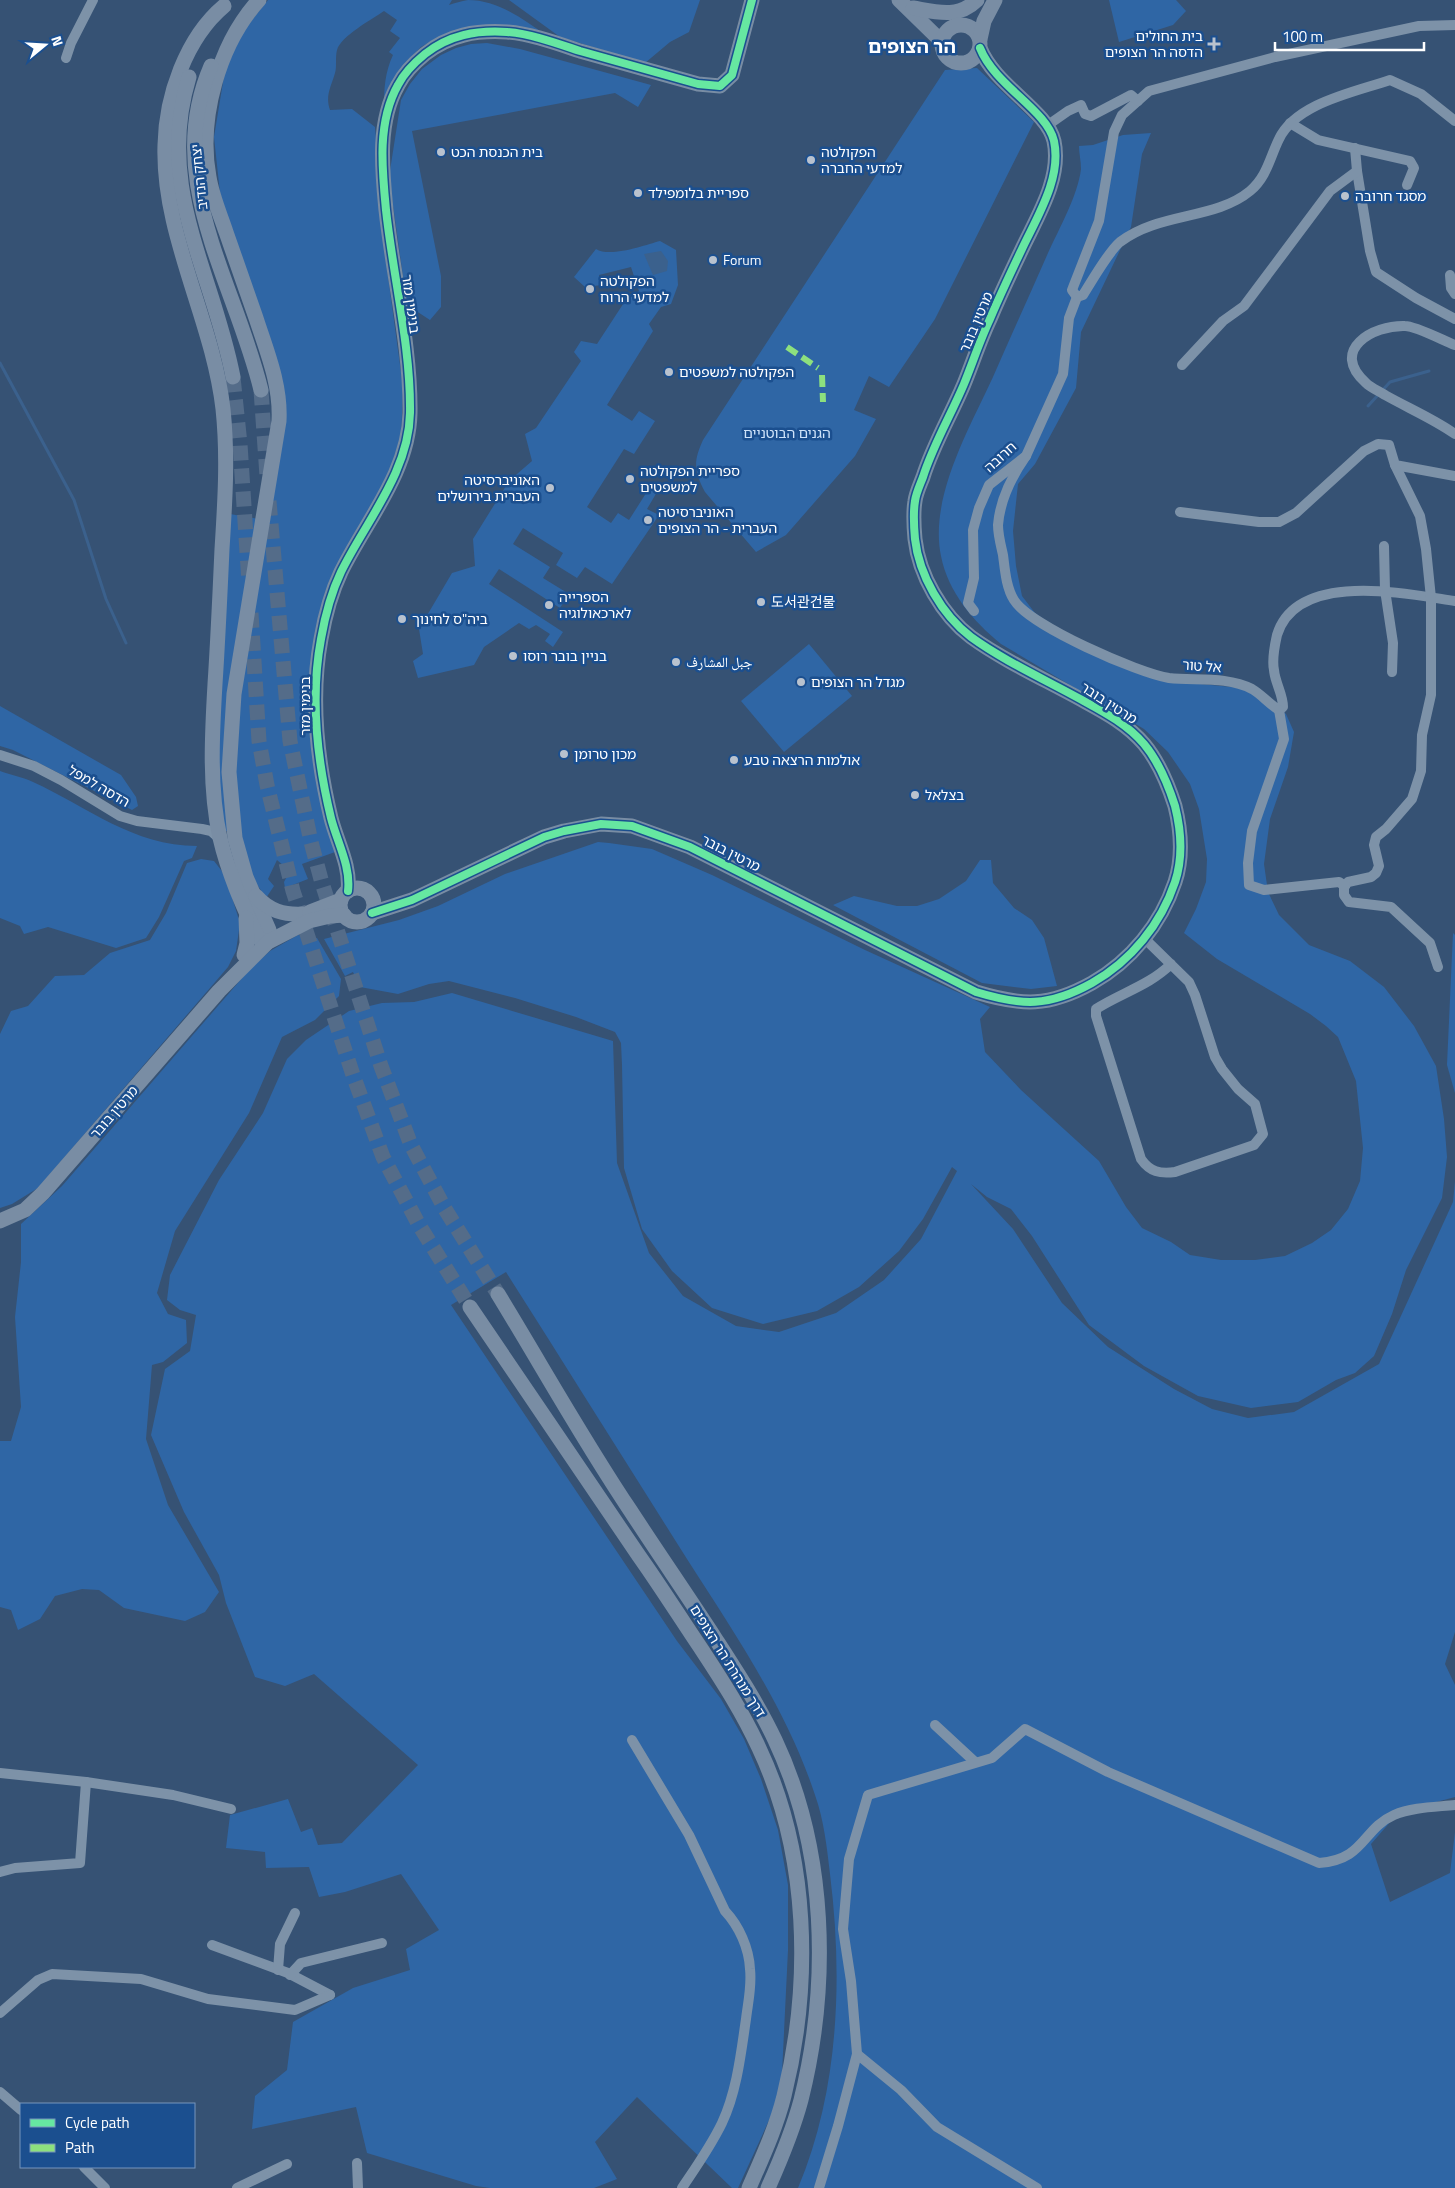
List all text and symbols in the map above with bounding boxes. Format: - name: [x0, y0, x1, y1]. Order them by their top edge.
- north arrow: [20, 20, 70, 70]
- scale bar: [1275, 20, 1424, 52]
- place label: בית החולים הדסה הר הצופים: [1105, 25, 1203, 62]
- text: 100 m: [1282, 25, 1323, 48]
- district label: הר הצופים: [868, 31, 956, 60]
- text: N: [46, 33, 69, 49]
- marker: בית החולים הדסה הר הצופים: [1207, 37, 1221, 51]
- place label: בית הכנסת הכט: [451, 141, 543, 162]
- place label: הפקולטה למדעי החברה: [821, 141, 902, 178]
- street label: יצחק הנדיב: [185, 143, 212, 211]
- marker: בית הכנסת הכט: [435, 146, 447, 158]
- marker: הפקולטה למדעי החברה: [805, 154, 817, 166]
- place label: ספריית בלומפילד: [648, 182, 749, 203]
- place label: מסגד חרובה: [1355, 185, 1426, 206]
- marker: ספריית בלומפילד: [632, 187, 644, 199]
- marker: מסגד חרובה: [1339, 190, 1351, 202]
- place label: Forum: [723, 249, 762, 270]
- marker: Forum: [707, 254, 719, 266]
- place label: הפקולטה למדעי הרוח: [600, 270, 669, 307]
- street label: בנימין מזר: [397, 273, 426, 335]
- marker: הפקולטה למדעי הרוח: [584, 283, 596, 295]
- street label: מרטין בובר: [953, 288, 998, 355]
- place label: הפקולטה למשפטים: [679, 361, 794, 382]
- marker: הפקולטה למשפטים: [663, 366, 675, 378]
- park label: הגנים הבוטניים: [743, 422, 831, 443]
- street label: חרובה: [979, 436, 1021, 477]
- place label: ספריית הפקולטה למשפטים: [640, 460, 740, 497]
- place label: האוניברסיטה העברית בירושלים: [437, 469, 540, 506]
- marker: ספריית הפקולטה למשפטים: [624, 473, 636, 485]
- marker: האוניברסיטה העברית בירושלים: [544, 482, 556, 494]
- place label: האוניברסיטה העברית - הר הצופים: [658, 501, 777, 538]
- marker: האוניברסיטה העברית - הר הצופים: [642, 514, 654, 526]
- place label: הספרייה לארכאולוגיה: [559, 586, 631, 623]
- place label: 도서관건물: [771, 591, 836, 612]
- marker: 도서관건물: [755, 596, 767, 608]
- marker: הספרייה לארכאולוגיה: [543, 599, 555, 611]
- place label: ביה"ס לחינוך: [412, 608, 488, 629]
- marker: ביה"ס לחינוך: [396, 613, 408, 625]
- place label: בניין בובר רוסו: [523, 645, 607, 666]
- marker: בניין בובר רוסו: [507, 650, 519, 662]
- place label: جبل المشارف: [686, 651, 753, 672]
- street label: אל טור: [1182, 654, 1223, 677]
- marker: جبل المشارف: [670, 656, 682, 668]
- place label: מגדל הר הצופים: [811, 671, 905, 692]
- street label: בנימין מזר: [294, 676, 315, 736]
- marker: מגדל הר הצופים: [795, 676, 807, 688]
- street label: מרטין בובר: [1077, 676, 1142, 729]
- place label: מכון טרומן: [574, 743, 636, 764]
- marker: מכון טרומן: [558, 748, 570, 760]
- place label: אולמות הרצאה טבע: [744, 749, 860, 770]
- marker: אולמות הרצאה טבע: [728, 754, 740, 766]
- street label: הדסה למפל: [64, 759, 134, 812]
- place label: בצלאל: [925, 784, 964, 805]
- marker: בצלאל: [909, 789, 921, 801]
- street label: מרטין בובר: [698, 829, 765, 876]
- street label: מרטין בובר: [85, 1081, 143, 1143]
- street label: דרך מנהרת הר הצופים: [685, 1600, 772, 1721]
- legend: [20, 2103, 195, 2168]
- text: Cycle path: [65, 2111, 130, 2134]
- text: Path: [65, 2136, 95, 2159]

